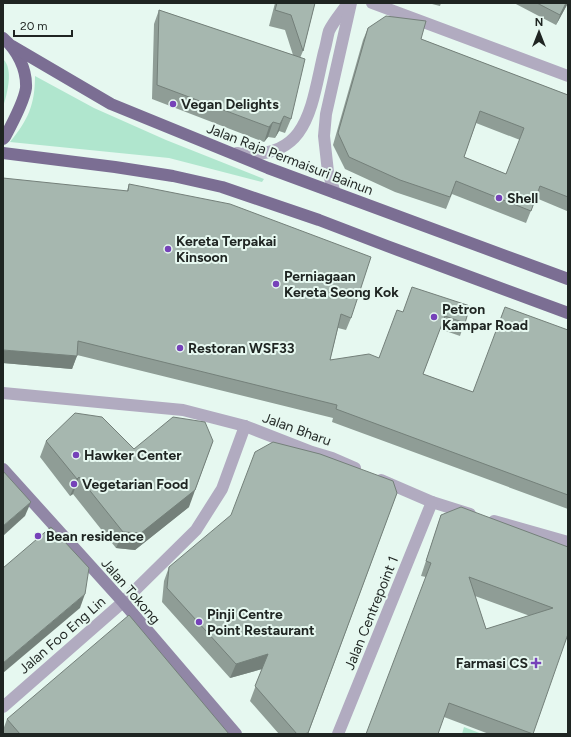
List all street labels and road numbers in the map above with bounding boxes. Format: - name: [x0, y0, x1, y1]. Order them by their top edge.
- street label: Jalan Raja Permaisuri Bainun: [204, 120, 376, 199]
- street label: Jalan Bharu: [260, 409, 334, 450]
- street label: Jalan Centrepoint 1: [341, 554, 402, 672]
- street label: Jalan Tokong: [97, 555, 164, 628]
- street label: Jalan Foo Eng Lin: [16, 593, 109, 678]

